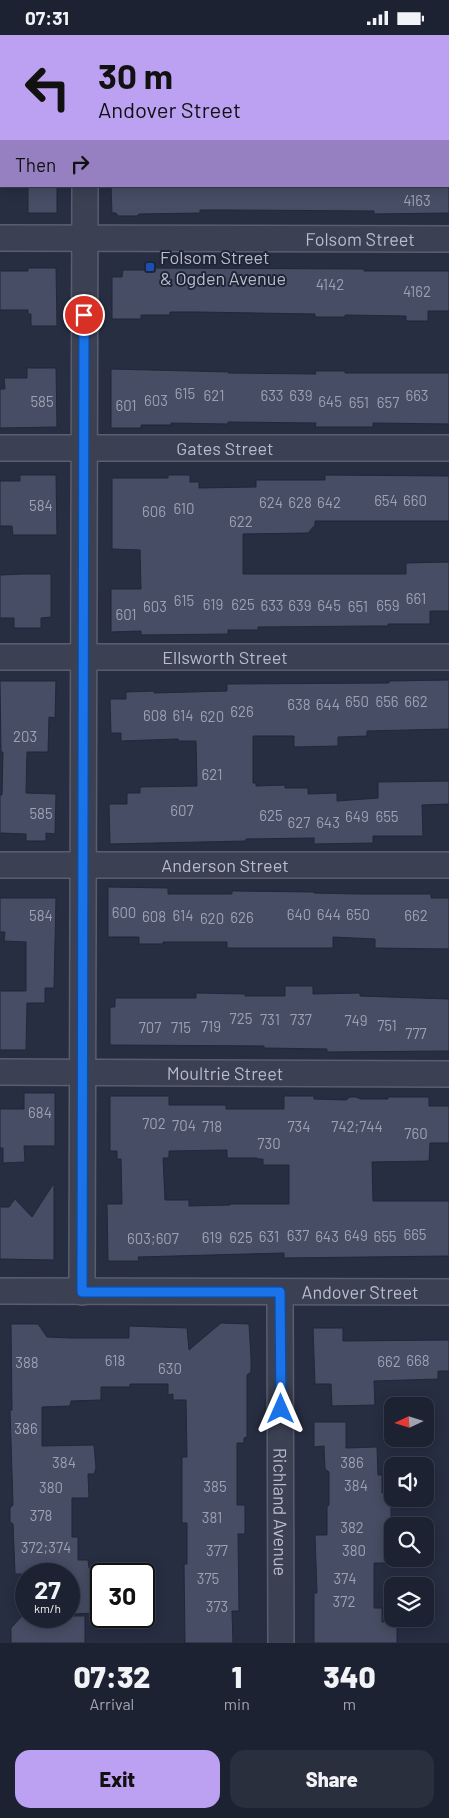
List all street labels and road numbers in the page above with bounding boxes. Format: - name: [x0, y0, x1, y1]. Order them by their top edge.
- street label: Folsom Street: [305, 228, 415, 250]
- street label: Gates Street: [176, 437, 274, 459]
- street label: Ellsworth Street: [162, 646, 288, 668]
- street label: Anderson Street: [161, 854, 289, 876]
- street label: Moultrie Street: [167, 1062, 283, 1084]
- street label: Andover Street: [301, 1281, 419, 1303]
- street label: Richland Avenue: [269, 1448, 292, 1576]

